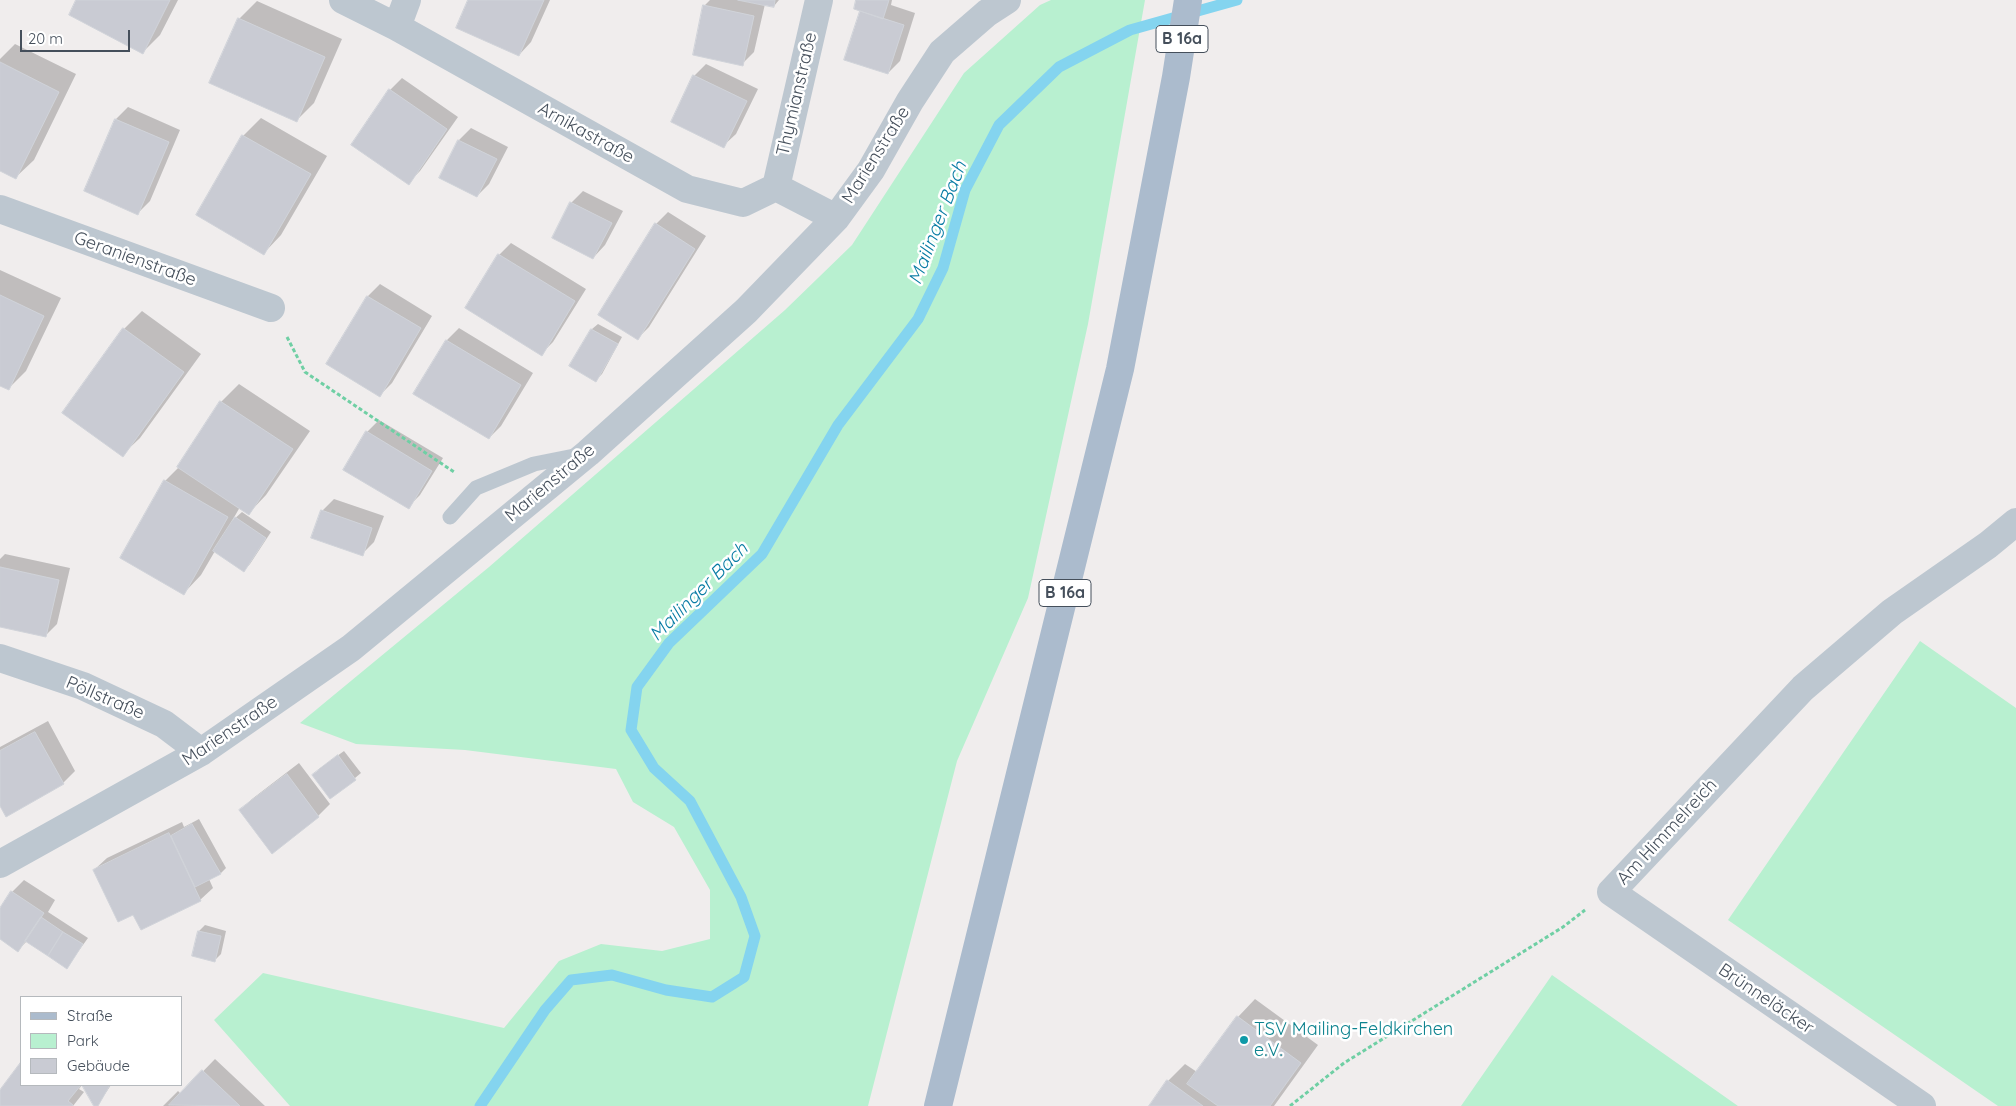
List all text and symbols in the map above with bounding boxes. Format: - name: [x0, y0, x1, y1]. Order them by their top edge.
- scale bar: [22, 20, 132, 52]
- road number: B 16a: [1156, 26, 1208, 52]
- text: 20 m: [28, 29, 63, 48]
- street label: Thymianstraße: [772, 30, 822, 158]
- street label: Arnikastraße: [534, 98, 638, 168]
- street label: Marienstraße: [838, 102, 914, 208]
- water label: Mailinger Bach: [904, 158, 972, 288]
- street label: Geranienstraße: [71, 227, 199, 291]
- street label: Marienstraße: [501, 439, 599, 527]
- water label: Mailinger Bach: [645, 538, 753, 646]
- road number: B 16a: [1039, 580, 1091, 606]
- street label: Pöllstraße: [63, 672, 147, 724]
- street label: Marienstraße: [178, 691, 282, 771]
- street label: Am Himmelreich: [1612, 775, 1722, 889]
- street label: Brünneläcker: [1714, 959, 1818, 1039]
- legend: [20, 996, 182, 1086]
- text: Straße: [67, 1006, 113, 1025]
- place label: TSV Mailing-Feldkirchen e.V.: [1254, 1019, 1453, 1062]
- text: Park: [67, 1031, 99, 1050]
- marker: TSV Mailing-Feldkirchen e.V.: [1238, 1034, 1250, 1046]
- text: Gebäude: [67, 1056, 130, 1075]

